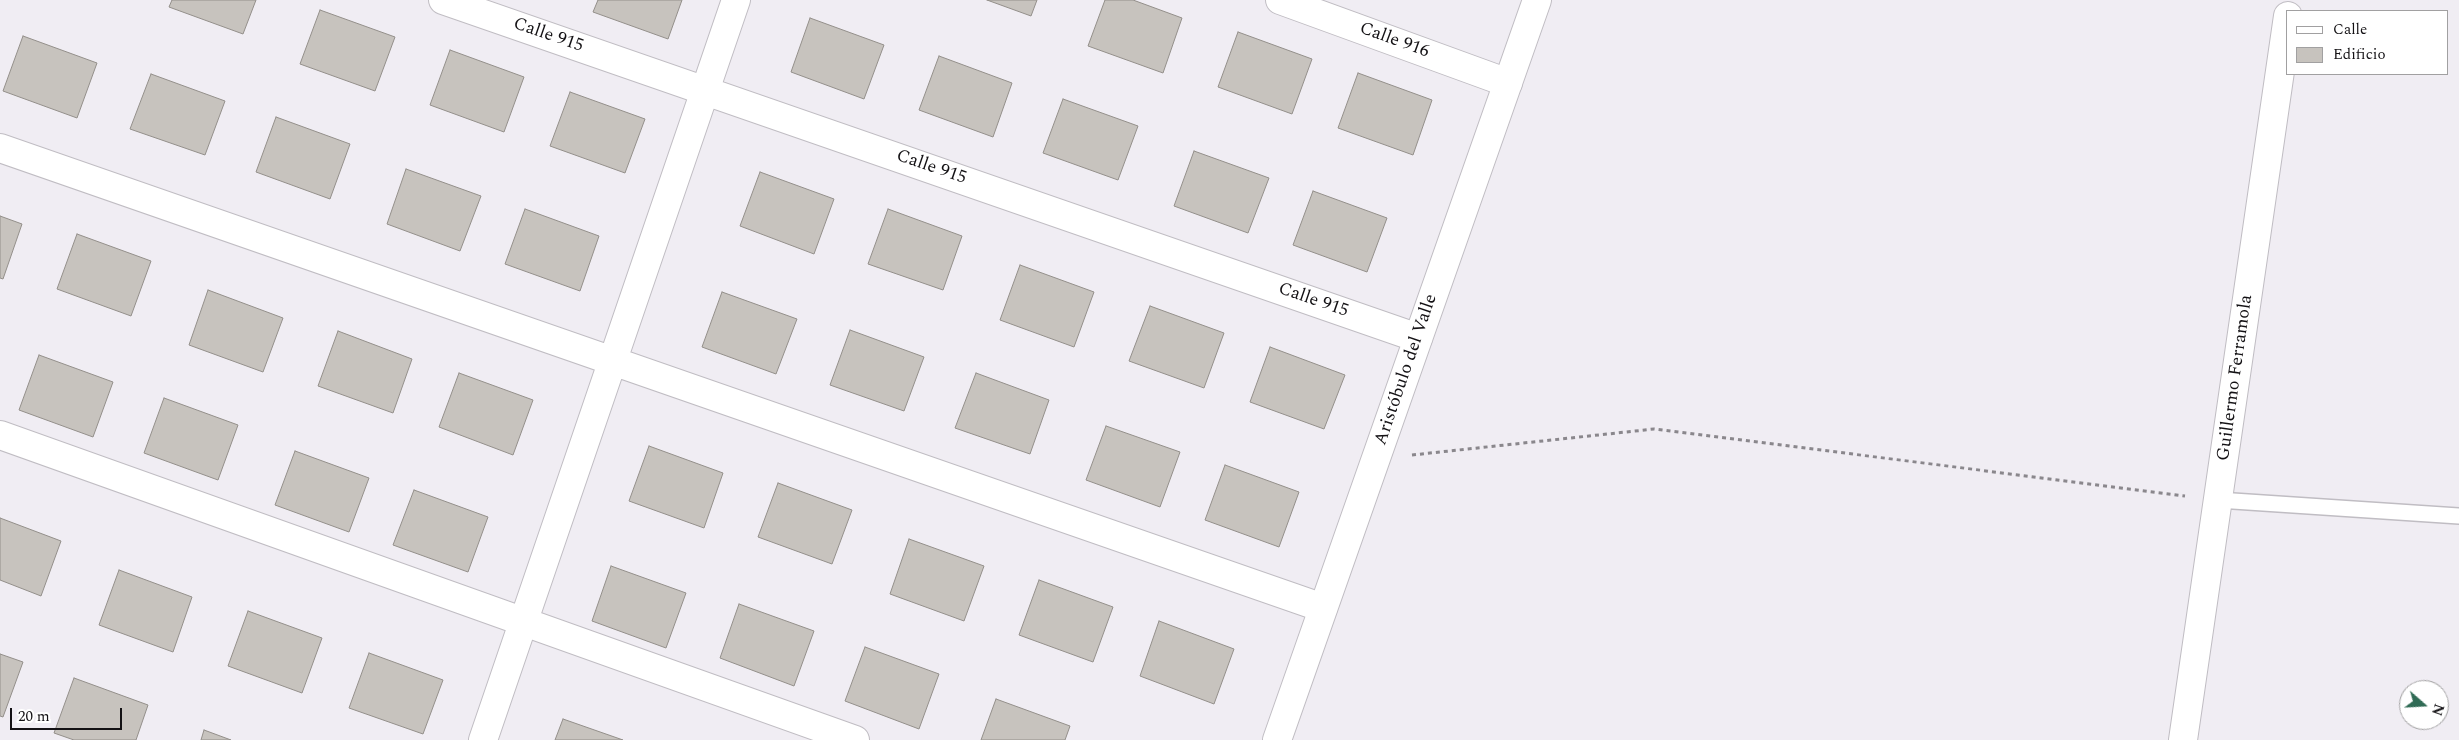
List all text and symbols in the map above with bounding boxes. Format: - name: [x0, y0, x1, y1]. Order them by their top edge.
- legend: [2286, 10, 2449, 75]
- street label: Calle 915: [510, 14, 586, 58]
- street label: Calle 916: [1356, 18, 1432, 64]
- text: Calle: [2333, 18, 2367, 41]
- text: Edificio: [2333, 43, 2386, 66]
- street label: Calle 915: [893, 146, 969, 190]
- street label: Calle 915: [1275, 279, 1351, 323]
- street label: Aristóbulo del Valle: [1371, 292, 1443, 448]
- street label: Guillermo Ferramola: [2214, 294, 2258, 462]
- north arrow: [2399, 680, 2449, 730]
- scale bar: [12, 698, 125, 730]
- text: N: [2426, 701, 2449, 719]
- text: 20 m: [18, 705, 50, 728]

